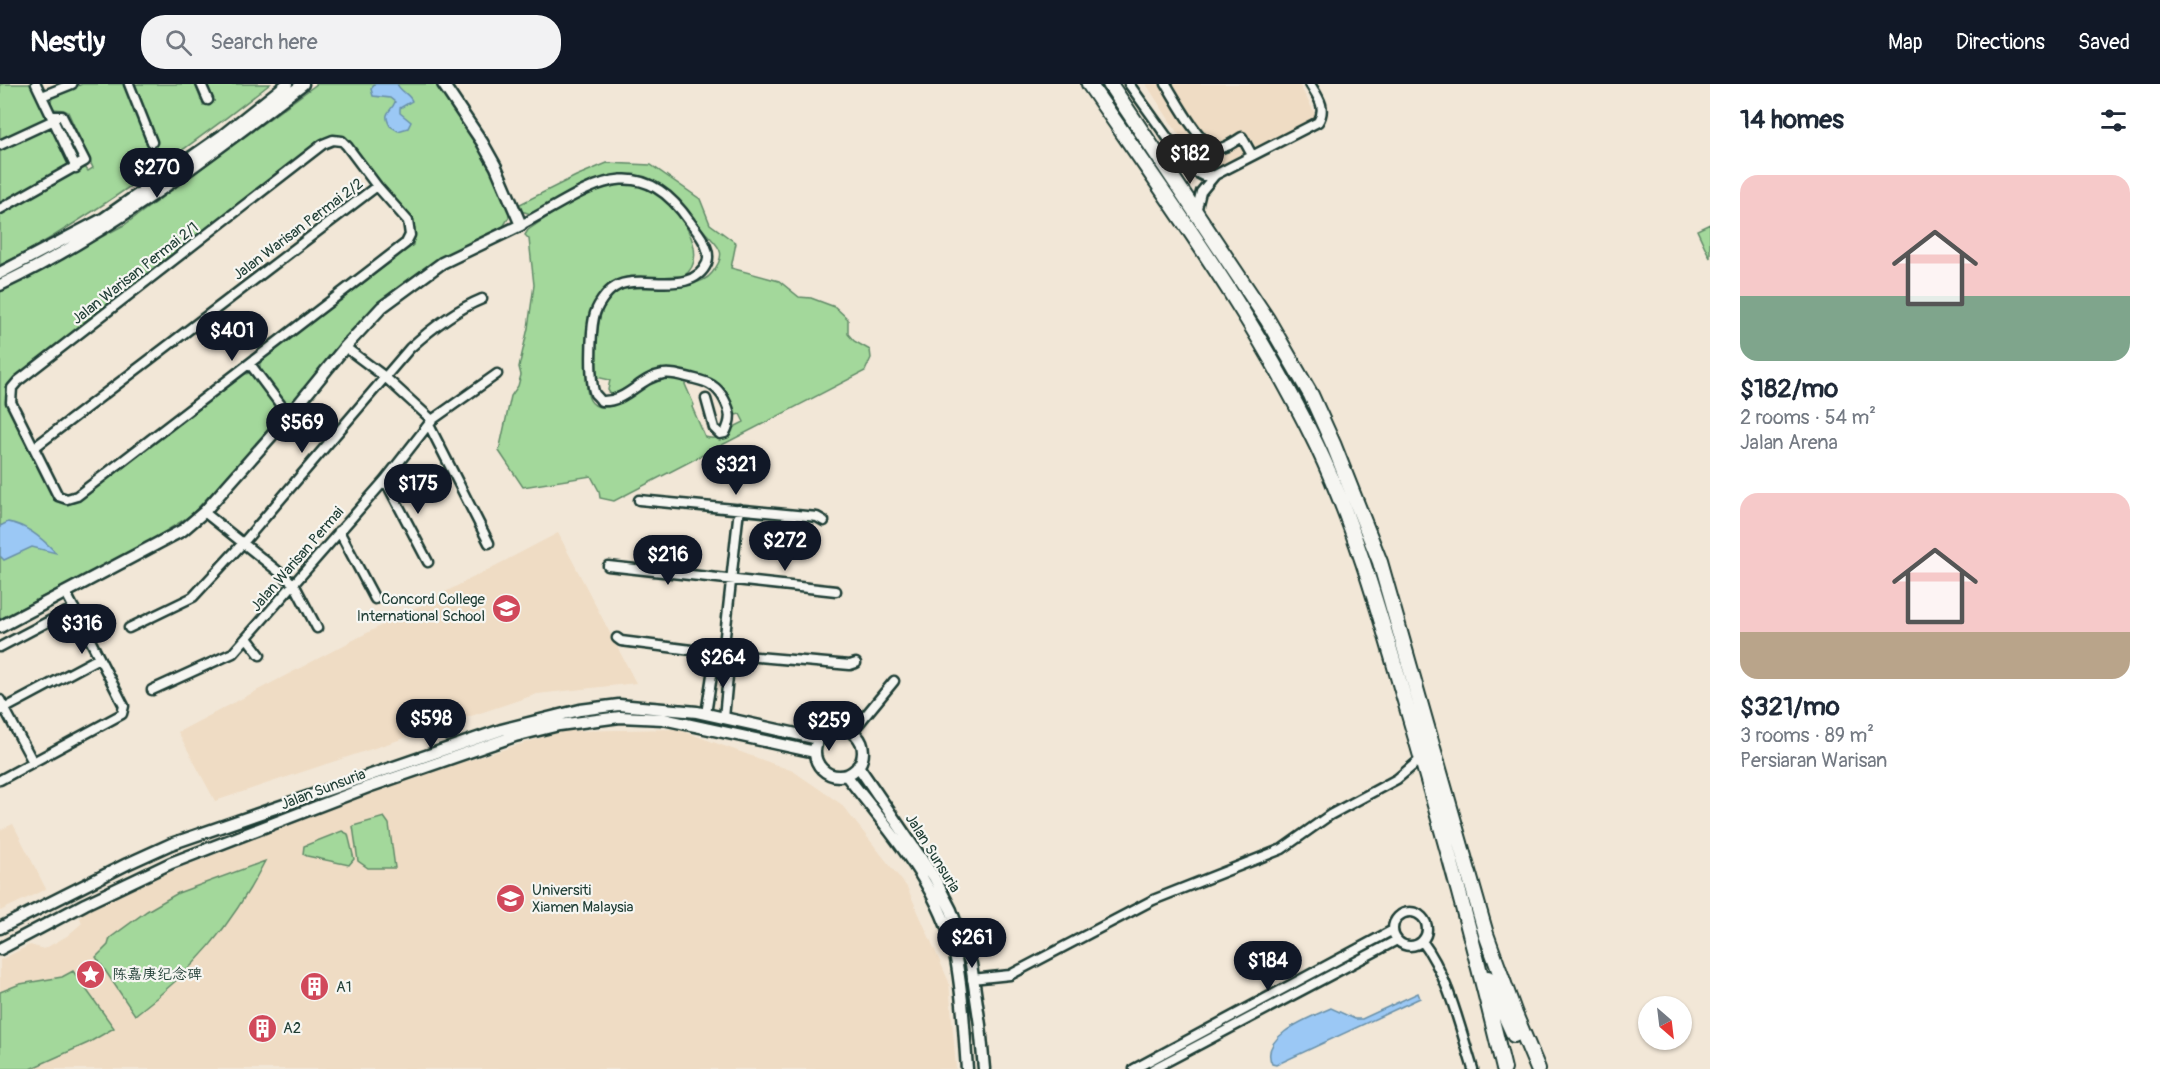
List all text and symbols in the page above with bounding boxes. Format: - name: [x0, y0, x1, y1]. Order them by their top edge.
- search box: [141, 15, 561, 69]
- text: Nestly: [30, 25, 105, 60]
- icon: search: [162, 26, 195, 59]
- text: Search here: [210, 28, 318, 56]
- text: Map: [1888, 29, 1923, 56]
- text: Directions: [1956, 29, 2045, 56]
- text: Saved: [2078, 29, 2130, 56]
- text: 14 homes: [1740, 104, 1844, 136]
- icon: filters: [2097, 104, 2130, 137]
- pin: $182: [1154, 134, 1226, 185]
- text: $182: [1170, 141, 1210, 166]
- pin: $270: [121, 148, 193, 199]
- text: $270: [134, 155, 180, 180]
- street label: Jalan Warisan Permai 2/2: [229, 174, 367, 285]
- icon: home: [1881, 214, 1989, 322]
- street label: Jalan Warisan Permai 2/1: [68, 218, 202, 329]
- pin: $401: [196, 311, 268, 362]
- text: $401: [210, 318, 254, 343]
- text: $182/mo: [1740, 373, 1838, 405]
- pin: $569: [266, 403, 338, 454]
- text: 2 rooms · 54 m²: [1740, 405, 1876, 430]
- text: $569: [280, 410, 324, 435]
- text: Jalan Arena: [1740, 430, 1838, 455]
- pin: $321: [700, 445, 772, 496]
- text: $321: [716, 452, 757, 477]
- pin: $175: [382, 464, 454, 515]
- text: $175: [398, 471, 438, 496]
- street label: Jalan Warisan Permai: [247, 503, 348, 616]
- pin: $272: [749, 521, 821, 572]
- text: $272: [763, 528, 807, 553]
- icon: home: [1881, 532, 1989, 640]
- pin: $216: [632, 535, 704, 586]
- text: $216: [647, 542, 689, 567]
- place label: Concord College International School: [357, 590, 486, 626]
- school or university icon: Concord College International School: [490, 592, 522, 624]
- pin: $316: [46, 604, 118, 655]
- text: $316: [61, 611, 103, 636]
- pin: $264: [687, 638, 759, 689]
- text: $264: [700, 645, 746, 670]
- text: $321/mo: [1740, 691, 1840, 723]
- pin: $598: [395, 699, 467, 750]
- pin: $259: [793, 701, 865, 752]
- text: $598: [410, 706, 452, 731]
- text: $259: [807, 708, 851, 733]
- text: 3 rooms · 89 m²: [1740, 723, 1874, 748]
- text: Persiaran Warisan: [1740, 748, 1887, 773]
- street label: Jalan Sunsuria: [278, 765, 368, 814]
- street label: Jalan Sunsuria: [901, 810, 964, 896]
- place label: Universiti Xiamen Malaysia: [532, 881, 633, 917]
- school or university icon: Universiti Xiamen Malaysia: [495, 883, 527, 915]
- pin: $261: [936, 918, 1008, 969]
- text: $261: [951, 925, 993, 950]
- pin: $184: [1232, 941, 1304, 992]
- text: $184: [1248, 948, 1288, 973]
- place icon: 陈嘉庚纪念碑: [75, 958, 107, 990]
- place label: 陈嘉庚纪念碑: [112, 965, 202, 984]
- building icon: A1: [299, 971, 331, 1003]
- place label: A1: [336, 978, 352, 997]
- north arrow: [1638, 996, 1692, 1050]
- map controls: [1638, 996, 1692, 1050]
- building icon: A2: [246, 1012, 278, 1044]
- place label: A2: [283, 1019, 301, 1038]

